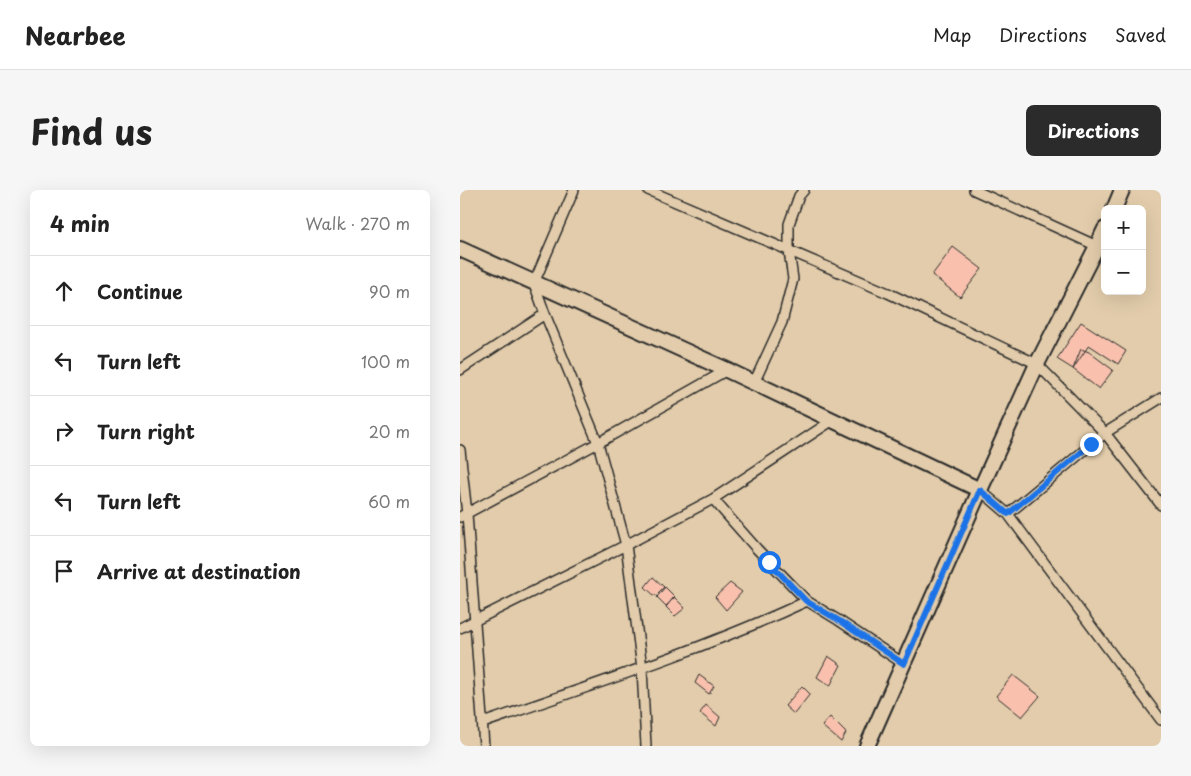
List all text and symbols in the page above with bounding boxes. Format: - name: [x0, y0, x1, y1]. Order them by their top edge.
- text: Nearbee: [25, 17, 126, 53]
- text: Map: [933, 21, 971, 48]
- text: Directions: [999, 21, 1087, 48]
- text: Saved: [1115, 21, 1166, 48]
- text: Find us: [30, 104, 152, 157]
- button: Directions: [1026, 105, 1161, 156]
- map controls: [1101, 205, 1146, 295]
- button: +: [1101, 205, 1146, 250]
- text: 4 min: [50, 207, 110, 239]
- text: Walk · 270 m: [306, 211, 410, 235]
- button: −: [1101, 250, 1146, 295]
- icon: ahead: [50, 277, 78, 305]
- text: Continue: [97, 277, 183, 305]
- text: 90 m: [369, 279, 410, 303]
- icon: left: [50, 347, 78, 375]
- text: Turn left: [97, 347, 181, 375]
- text: 100 m: [361, 349, 410, 373]
- icon: right: [50, 417, 78, 445]
- text: Turn right: [97, 417, 195, 445]
- text: 20 m: [369, 419, 410, 443]
- route end: [1080, 433, 1103, 456]
- icon: left: [50, 487, 78, 515]
- text: Turn left: [97, 487, 181, 515]
- text: 60 m: [368, 489, 410, 513]
- route start: [758, 551, 781, 574]
- icon: arrive: [50, 557, 78, 585]
- text: Arrive at destination: [97, 557, 301, 585]

